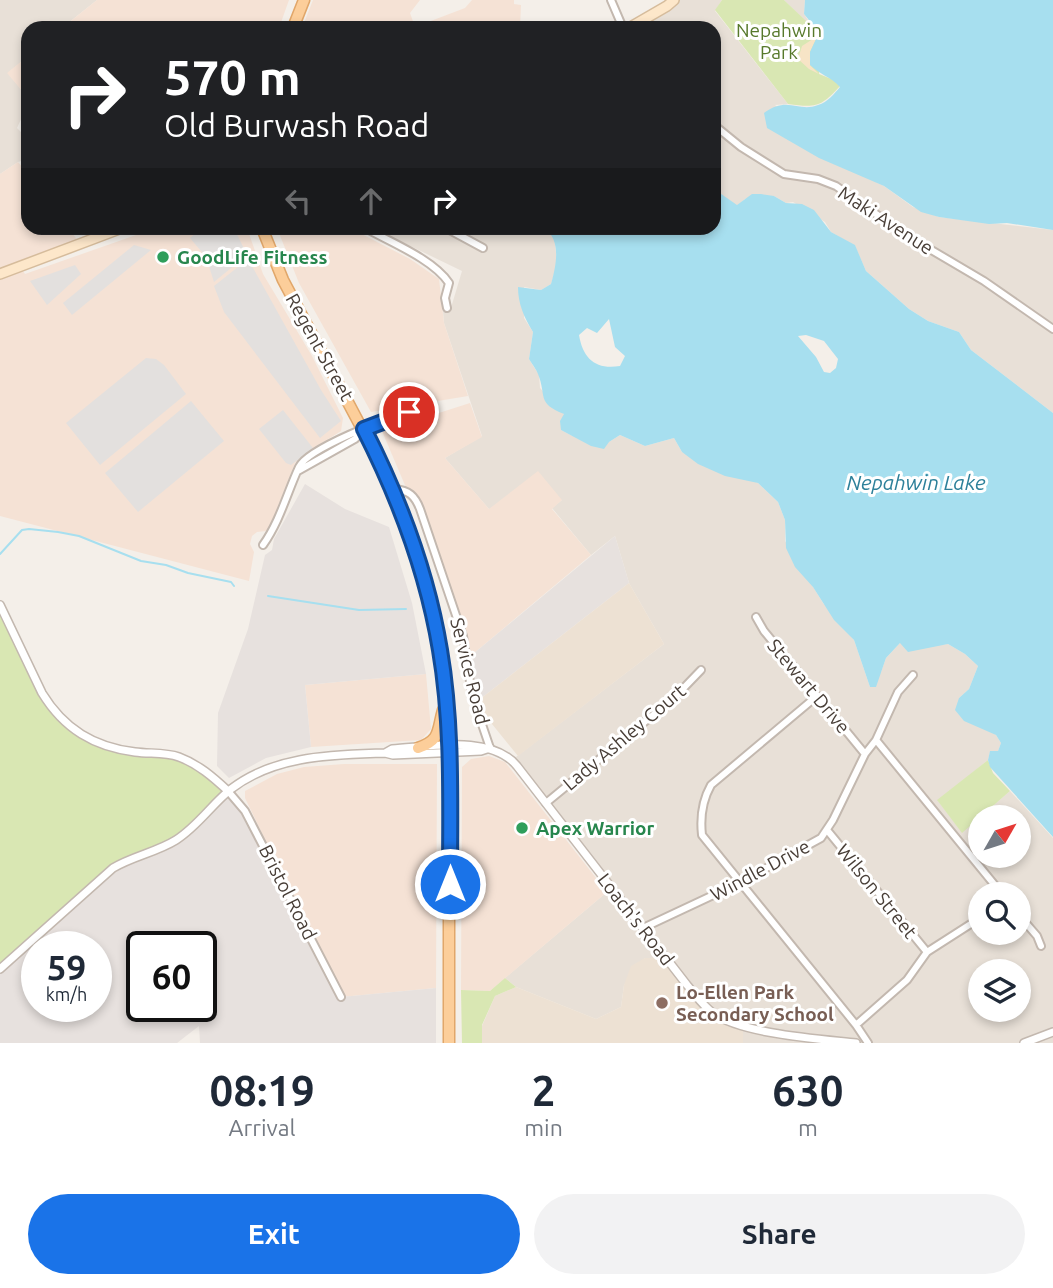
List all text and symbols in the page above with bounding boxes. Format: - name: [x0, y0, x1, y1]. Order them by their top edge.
- park label: Nepahwin Park: [736, 19, 822, 63]
- icon: right: [49, 49, 140, 140]
- text: 570 m: [164, 49, 301, 104]
- text: Old Burwash Road: [164, 107, 429, 143]
- street label: Maki Avenue: [834, 181, 938, 259]
- icon: left: [279, 182, 317, 220]
- icon: ahead: [352, 182, 390, 220]
- icon: right: [425, 182, 463, 220]
- place label: GoodLife Fitness: [177, 246, 327, 268]
- marker: GoodLife Fitness: [155, 249, 171, 265]
- street label: Regent Street: [281, 289, 359, 405]
- pin: [379, 382, 439, 442]
- icon: arrive: [390, 393, 428, 431]
- water label: Nepahwin Lake: [846, 470, 986, 494]
- street label: Service Road: [446, 615, 494, 727]
- street label: Stewart Drive: [763, 634, 855, 738]
- street label: Lady Ashley Court: [558, 679, 690, 795]
- north arrow: [968, 805, 1031, 868]
- map controls: [968, 805, 1031, 1022]
- place label: Apex Warrior: [536, 817, 655, 839]
- marker: Apex Warrior: [514, 820, 530, 836]
- street label: Windle Drive: [707, 835, 813, 905]
- street label: Wilson Street: [832, 839, 922, 943]
- street label: Bristol Road: [255, 841, 321, 943]
- position arrow: [413, 847, 487, 921]
- street label: Loach's Road: [593, 869, 679, 969]
- button: search: [968, 882, 1031, 945]
- speed limit sign: 60: [126, 931, 217, 1022]
- text: 59: [47, 947, 86, 987]
- button: layers: [968, 959, 1031, 1022]
- place label: Lo-Ellen Park Secondary School: [676, 981, 834, 1025]
- text: km/h: [46, 984, 87, 1004]
- marker: Lo-Ellen Park Secondary School: [654, 995, 670, 1011]
- text: 08:19: [210, 1067, 315, 1114]
- text: 2: [532, 1067, 555, 1114]
- text: 630: [772, 1067, 843, 1114]
- text: Arrival: [229, 1115, 296, 1140]
- text: min: [524, 1115, 563, 1140]
- text: m: [798, 1115, 818, 1140]
- button: Exit: [28, 1194, 520, 1274]
- button: Share: [534, 1194, 1025, 1274]

